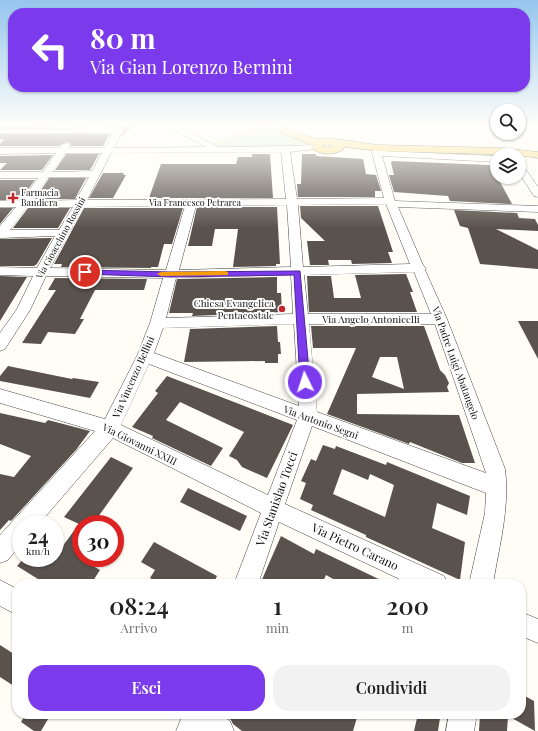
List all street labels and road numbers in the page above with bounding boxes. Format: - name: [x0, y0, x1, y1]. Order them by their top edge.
- street label: Via Gioacchino Rossini: [32, 194, 88, 281]
- street label: Via Francesco Petrarca: [148, 196, 242, 208]
- street label: Via Padre Luigi Abatangelo: [429, 304, 483, 422]
- street label: Via Angelo Antonicelli: [321, 312, 420, 326]
- street label: Via Vincenzo Bellini: [108, 334, 157, 421]
- street label: Via Antonio Segni: [281, 402, 360, 442]
- street label: Via Giovanni XXIII: [99, 419, 180, 468]
- street label: Via Stanislao Tocci: [251, 449, 301, 549]
- street label: Via Pietro Carano: [308, 518, 402, 573]

